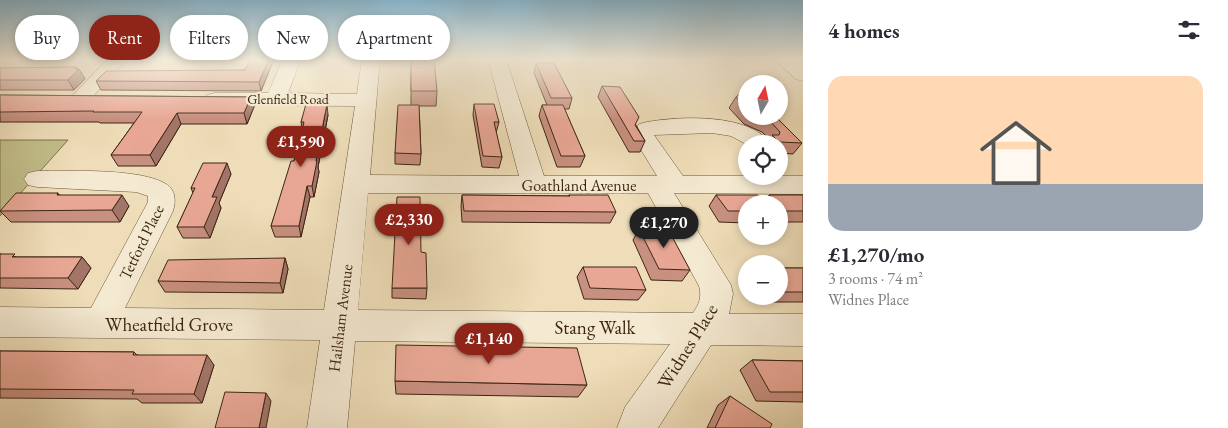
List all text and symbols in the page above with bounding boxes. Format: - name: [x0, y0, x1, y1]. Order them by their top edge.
- chip: Buy: [15, 15, 79, 60]
- chip: Rent: [89, 15, 160, 60]
- chip: Filters: [170, 15, 248, 60]
- chip: New: [258, 15, 328, 60]
- chip: Apartment: [338, 15, 450, 60]
- icon: filters: [1175, 16, 1203, 44]
- text: 4 homes: [828, 17, 900, 44]
- north arrow: [738, 75, 788, 125]
- map controls: [738, 75, 788, 305]
- street label: Glenfield Road: [247, 90, 330, 108]
- icon: home: [971, 108, 1061, 198]
- pin: £1,590: [260, 126, 342, 168]
- text: £1,590: [278, 131, 324, 152]
- button: locate: [738, 135, 788, 185]
- street label: Goathland Avenue: [522, 175, 636, 196]
- button: +: [738, 195, 788, 245]
- street label: Tetford Place: [114, 201, 169, 283]
- pin: £2,330: [368, 204, 450, 246]
- pin: £1,270: [623, 206, 705, 249]
- text: £2,330: [386, 209, 432, 230]
- text: £1,270: [641, 212, 687, 233]
- text: £1,270/mo: [828, 241, 924, 268]
- button: −: [738, 255, 788, 305]
- street label: Hailsham Avenue: [323, 263, 358, 373]
- text: 3 rooms · 74 m²: [828, 268, 923, 289]
- text: Widnes Place: [828, 289, 909, 310]
- street label: Widnes Place: [651, 299, 723, 394]
- street label: Wheatfield Grove: [105, 312, 233, 337]
- street label: Stang Walk: [554, 315, 637, 340]
- pin: £1,140: [448, 322, 530, 365]
- text: £1,140: [466, 328, 512, 349]

